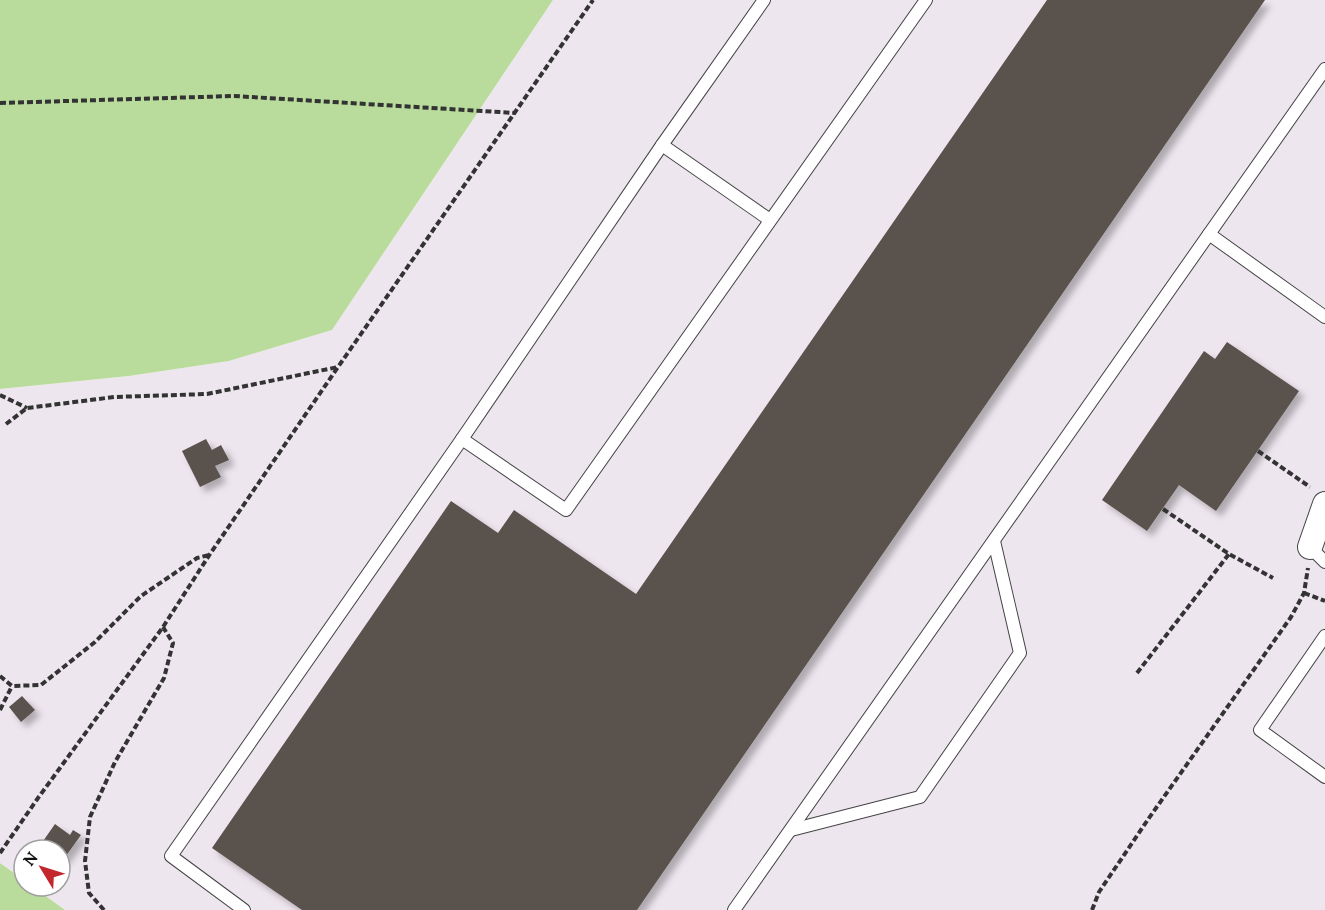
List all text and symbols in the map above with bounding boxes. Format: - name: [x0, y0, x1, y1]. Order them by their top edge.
- north arrow: [12, 838, 72, 898]
- text: N: [18, 848, 42, 870]

